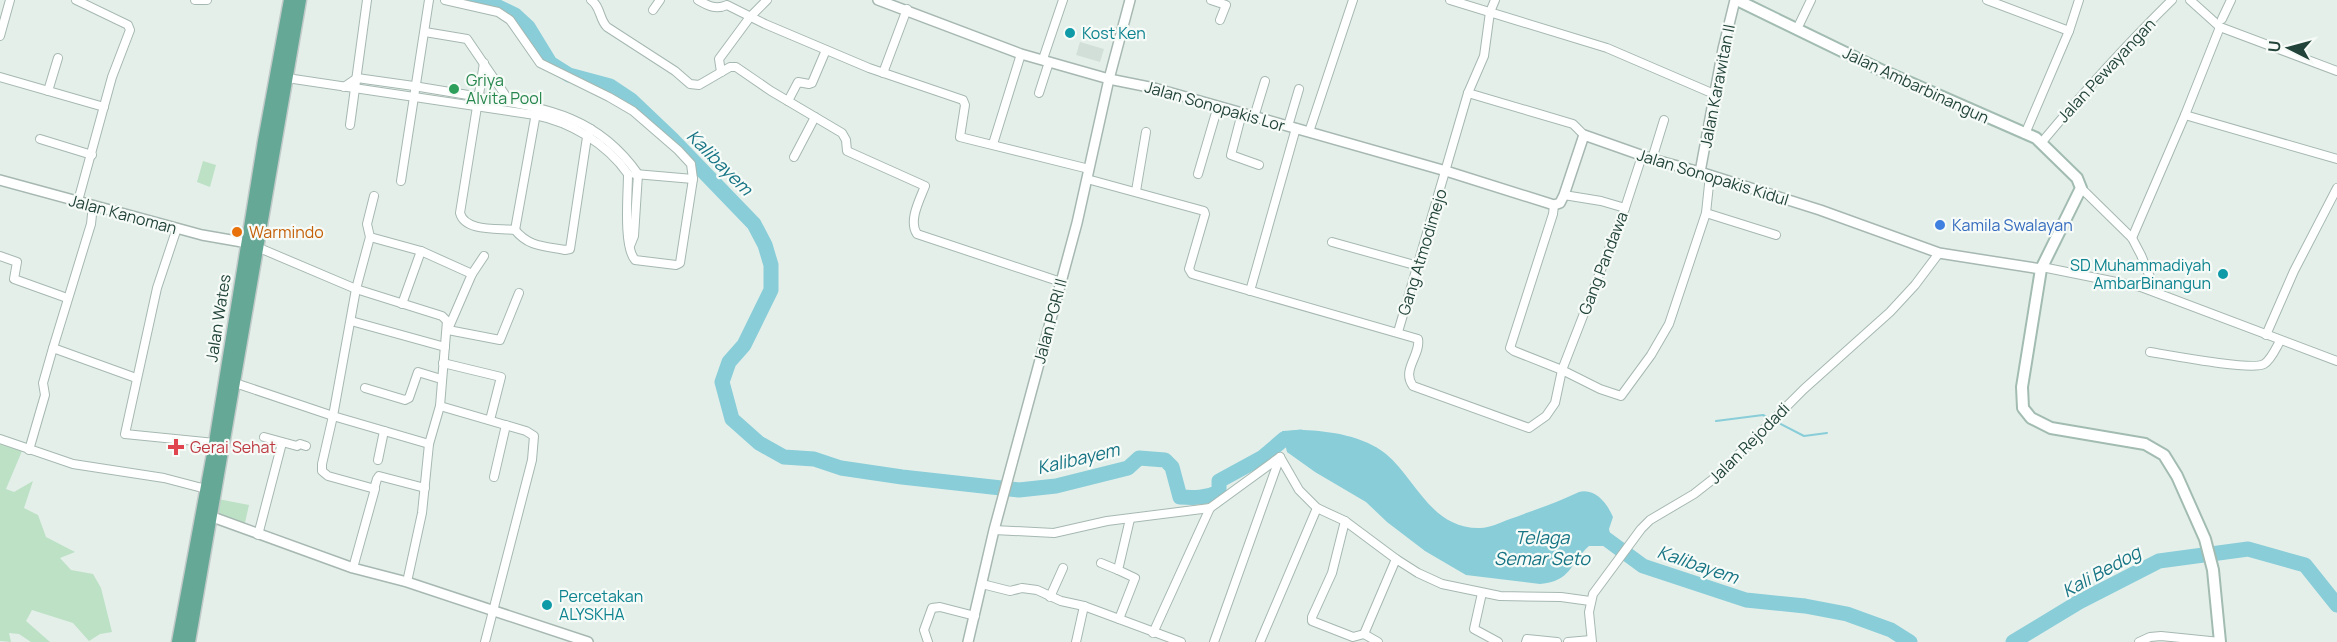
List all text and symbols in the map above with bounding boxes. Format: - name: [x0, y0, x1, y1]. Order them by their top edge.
- street label: Jalan Pewayangan: [2052, 13, 2160, 127]
- north arrow: [2259, 18, 2319, 78]
- place label: Kost Ken: [1082, 22, 1146, 44]
- street label: Jalan Karawitan II: [1694, 22, 1740, 150]
- marker: Kost Ken: [1063, 26, 1077, 40]
- text: U: [2263, 40, 2286, 53]
- street label: Jalan Ambarbinangun: [1839, 41, 1993, 129]
- place label: Griya Alvita Pool: [466, 69, 543, 109]
- street label: Jalan Sonopakis Lor: [1142, 75, 1288, 137]
- marker: Griya Alvita Pool: [447, 82, 461, 96]
- water label: Kalibayem: [682, 124, 759, 201]
- street label: Jalan Sonopakis Kidul: [1634, 143, 1792, 211]
- street label: Gang Atmodimejo: [1392, 186, 1452, 318]
- street label: Jalan Kanoman: [67, 189, 179, 239]
- street label: Gang Pandawa: [1573, 208, 1633, 318]
- place label: Kamila Swalayan: [1952, 214, 2073, 236]
- marker: Kamila Swalayan: [1933, 218, 1947, 232]
- place label: Warmindo: [249, 221, 324, 243]
- marker: Warmindo: [230, 225, 244, 239]
- place label: SD Muhammadiyah AmbarBinangun: [2070, 254, 2211, 294]
- marker: SD Muhammadiyah AmbarBinangun: [2216, 267, 2230, 281]
- street label: Jalan Wates: [200, 273, 236, 363]
- street label: Jalan PGRI II: [1028, 276, 1072, 366]
- street label: Jalan Rejodadi: [1704, 398, 1794, 488]
- place label: Gerai Sehat: [190, 436, 276, 458]
- water label: Kalibayem: [1034, 436, 1123, 479]
- marker: Gerai Sehat: [167, 438, 185, 456]
- water label: Telaga Semar Seto: [1494, 525, 1591, 570]
- water label: Kalibayem: [1654, 539, 1743, 590]
- water label: Kali Bedog: [2057, 539, 2146, 602]
- place label: Percetakan ALYSKHA: [559, 585, 643, 625]
- marker: Percetakan ALYSKHA: [540, 598, 554, 612]

